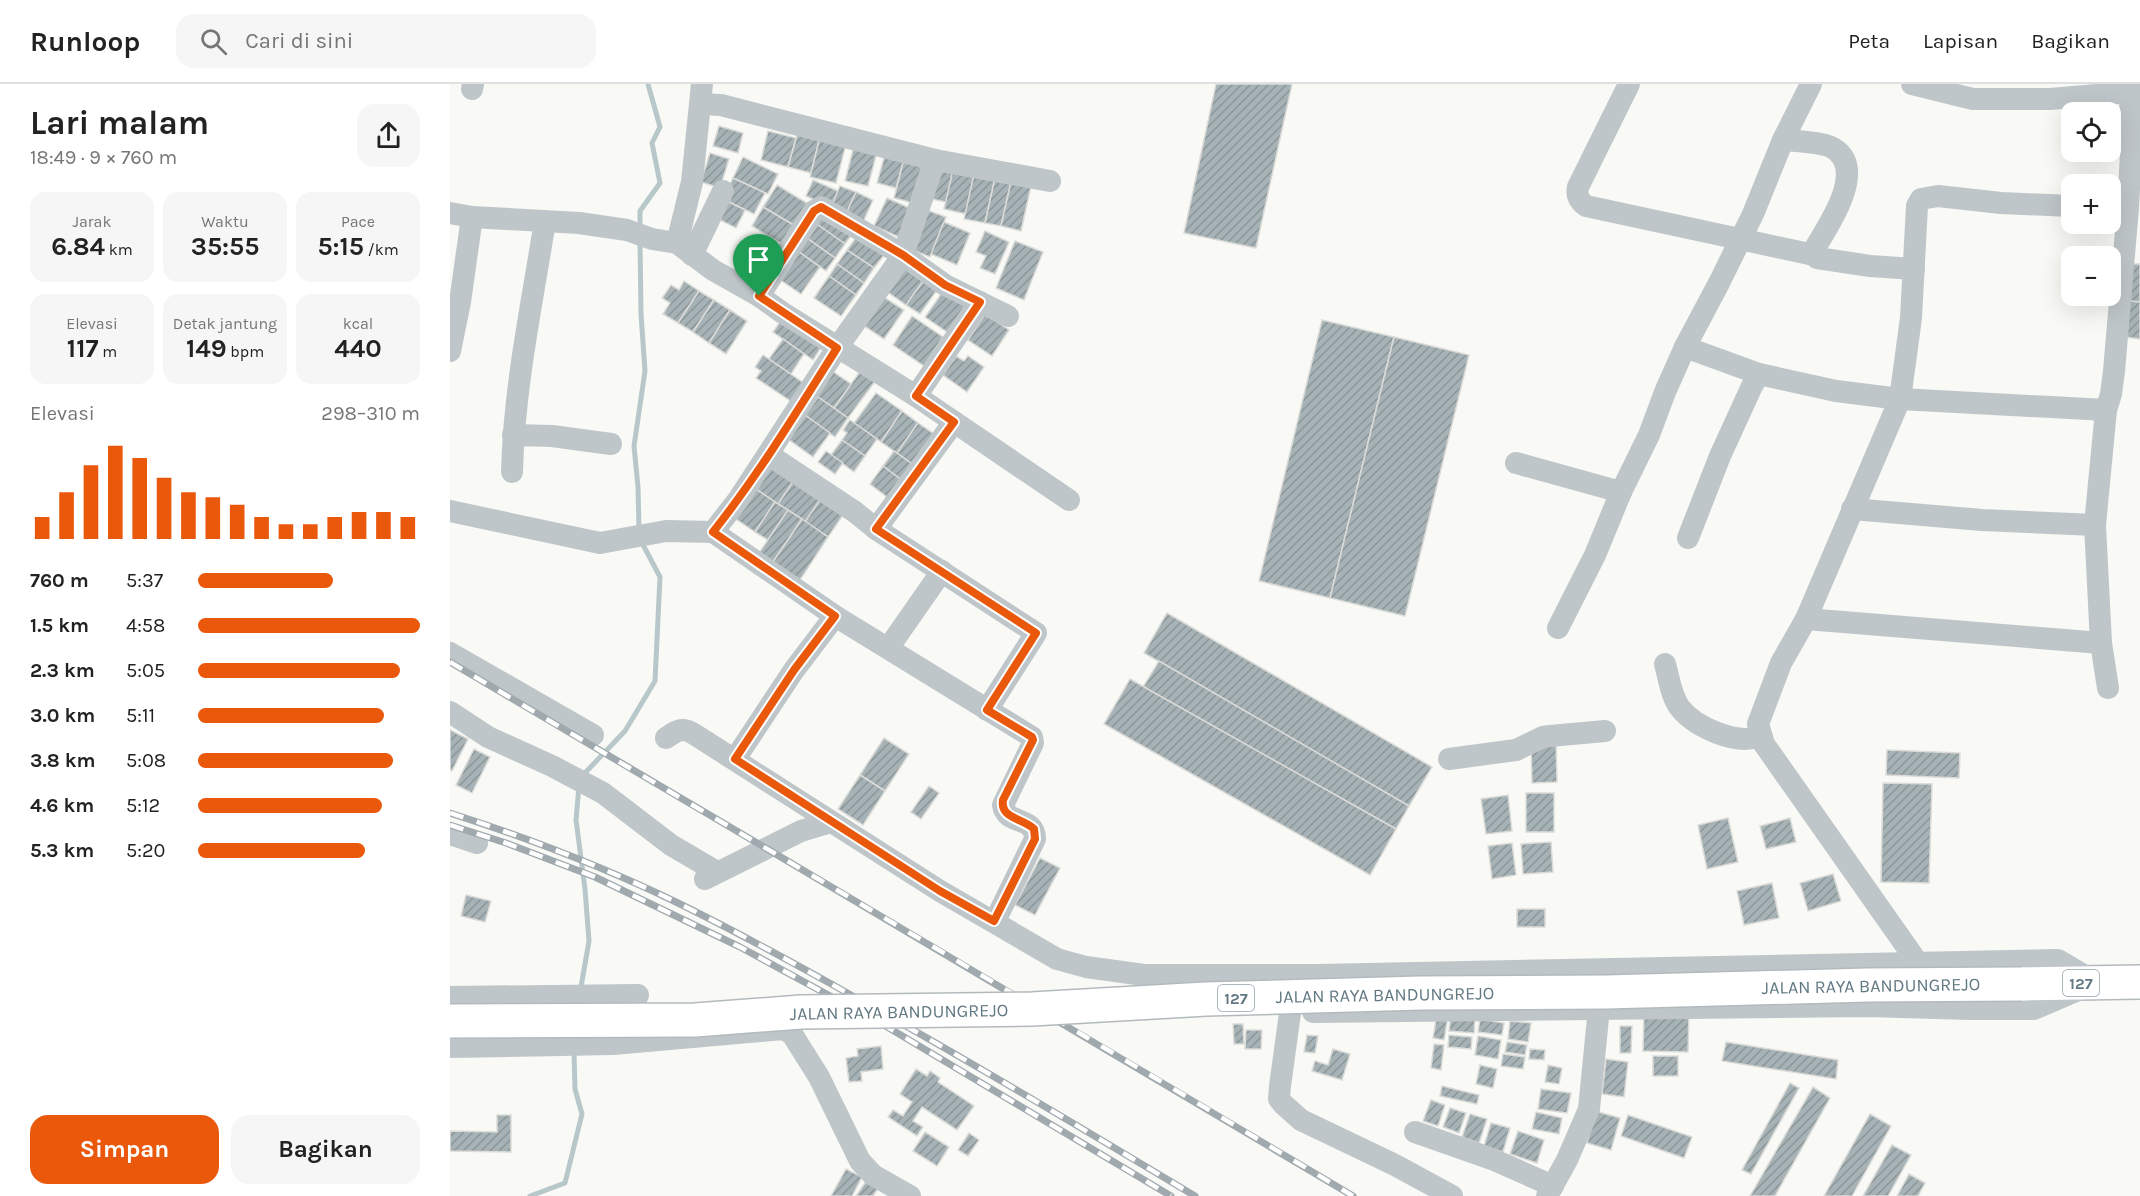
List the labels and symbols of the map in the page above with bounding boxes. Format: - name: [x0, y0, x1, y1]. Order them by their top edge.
- pin: [733, 234, 784, 296]
- road number: 127: [2063, 970, 2099, 996]
- street label: JALAN RAYA BANDUNGREJO: [1762, 973, 1980, 999]
- street label: JALAN RAYA BANDUNGREJO: [1276, 982, 1494, 1008]
- road number: 127: [1218, 985, 1254, 1011]
- street label: JALAN RAYA BANDUNGREJO: [790, 999, 1008, 1025]

